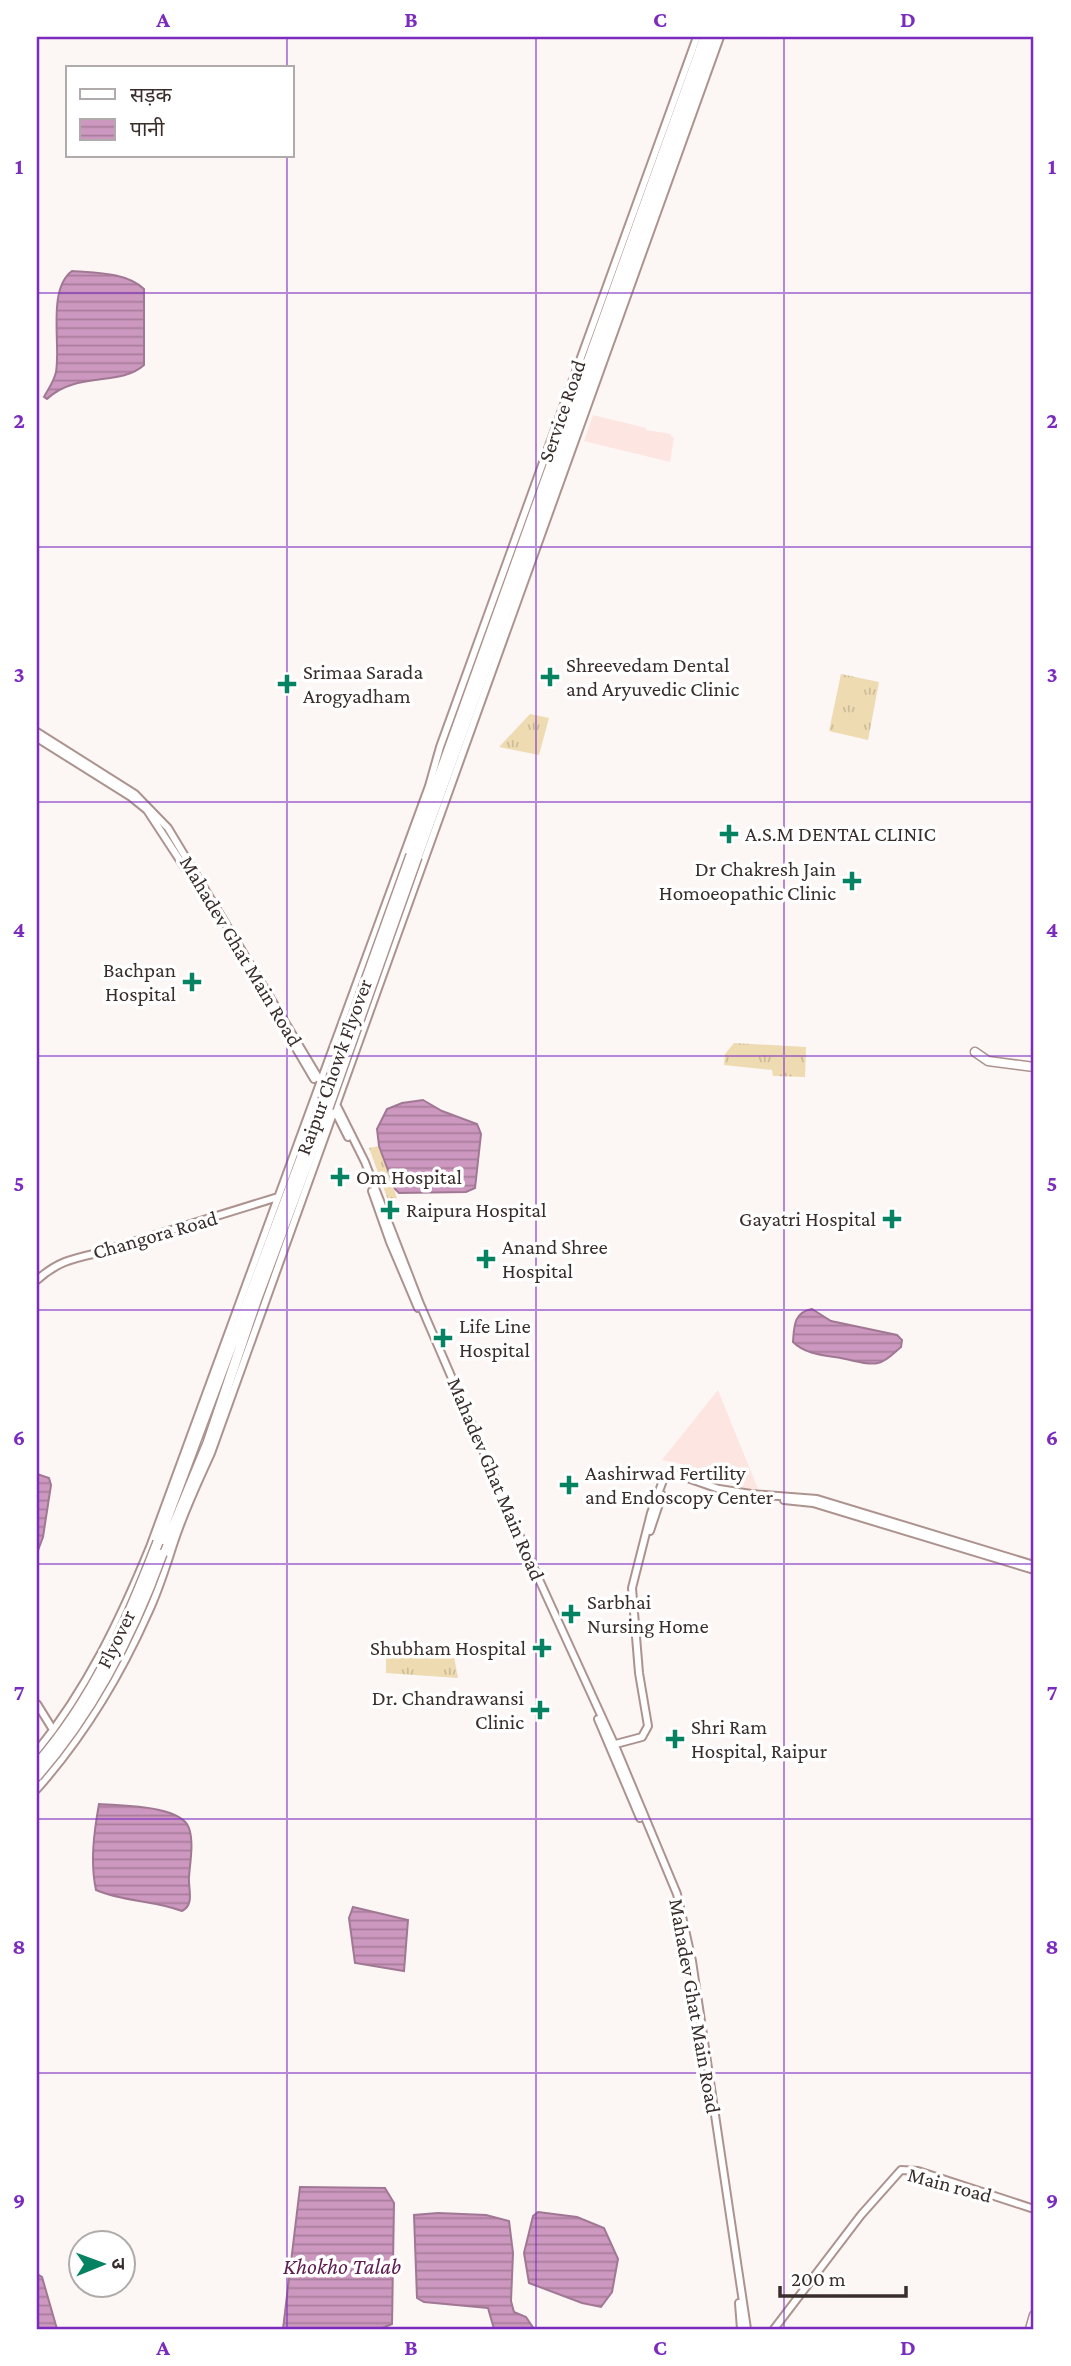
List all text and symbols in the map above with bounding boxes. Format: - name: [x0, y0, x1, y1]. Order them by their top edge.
- text: A: [155, 6, 170, 32]
- text: B: [404, 6, 418, 32]
- text: C: [653, 6, 667, 32]
- text: D: [900, 6, 916, 32]
- legend: [66, 66, 294, 158]
- text: सड़क: [130, 83, 172, 107]
- text: पानी: [130, 117, 165, 141]
- text: 1: [15, 153, 24, 179]
- text: 1: [1048, 153, 1057, 179]
- street label: Service Road: [533, 357, 591, 465]
- text: 2: [13, 407, 25, 433]
- text: 2: [1046, 407, 1058, 433]
- place label: Shreevedam Dental and Aryuvedic Clinic: [566, 653, 739, 701]
- place label: Srimaa Sarada Arogyadham: [303, 660, 423, 708]
- text: 3: [13, 661, 25, 687]
- text: 3: [1046, 661, 1058, 687]
- marker: Shreevedam Dental and Aryuvedic Clinic: [540, 667, 560, 687]
- marker: Srimaa Sarada Arogyadham: [277, 674, 297, 694]
- place label: A.S.M DENTAL CLINIC: [745, 822, 936, 846]
- marker: A.S.M DENTAL CLINIC: [719, 824, 739, 844]
- street label: Mahadev Ghat Main Road: [175, 852, 307, 1050]
- place label: Dr Chakresh Jain Homoeopathic Clinic: [659, 857, 836, 905]
- marker: Dr Chakresh Jain Homoeopathic Clinic: [842, 871, 862, 891]
- text: 4: [13, 916, 25, 942]
- text: 4: [1046, 916, 1058, 942]
- place label: Bachpan Hospital: [103, 958, 176, 1006]
- marker: Bachpan Hospital: [182, 972, 202, 992]
- street label: Raipur Chowk Flyover: [291, 975, 377, 1158]
- place label: Om Hospital: [356, 1165, 462, 1189]
- marker: Om Hospital: [330, 1167, 350, 1187]
- text: 5: [13, 1170, 25, 1196]
- text: 5: [1046, 1170, 1058, 1196]
- place label: Raipura Hospital: [406, 1198, 547, 1222]
- marker: Raipura Hospital: [380, 1200, 400, 1220]
- street label: Changora Road: [90, 1206, 220, 1264]
- place label: Gayatri Hospital: [739, 1207, 876, 1231]
- marker: Gayatri Hospital: [882, 1209, 902, 1229]
- place label: Anand Shree Hospital: [502, 1235, 608, 1283]
- marker: Anand Shree Hospital: [476, 1249, 496, 1269]
- place label: Life Line Hospital: [459, 1314, 531, 1362]
- marker: Life Line Hospital: [433, 1328, 453, 1348]
- street label: Mahadev Ghat Main Road: [442, 1374, 550, 1584]
- text: 6: [13, 1424, 25, 1450]
- text: 6: [1046, 1424, 1058, 1450]
- place label: Aashirwad Fertility and Endoscopy Center: [585, 1461, 774, 1509]
- marker: Aashirwad Fertility and Endoscopy Center: [559, 1475, 579, 1495]
- place label: Sarbhai Nursing Home: [587, 1590, 709, 1638]
- marker: Sarbhai Nursing Home: [561, 1604, 581, 1624]
- street label: Flyover: [92, 1605, 141, 1672]
- place label: Shubham Hospital: [370, 1636, 526, 1660]
- marker: Shubham Hospital: [532, 1638, 552, 1658]
- text: 7: [13, 1679, 25, 1705]
- text: 7: [1046, 1679, 1058, 1705]
- place label: Dr. Chandrawansi Clinic: [372, 1686, 524, 1734]
- marker: Dr. Chandrawansi Clinic: [530, 1700, 550, 1720]
- place label: Shri Ram Hospital, Raipur: [691, 1715, 828, 1763]
- marker: Shri Ram Hospital, Raipur: [665, 1729, 685, 1749]
- street label: Mahadev Ghat Main Road: [664, 1897, 726, 2115]
- text: 8: [12, 1933, 26, 1959]
- text: 8: [1045, 1933, 1059, 1959]
- street label: Main road: [905, 2162, 995, 2208]
- text: 9: [13, 2187, 25, 2213]
- text: 9: [1046, 2187, 1058, 2213]
- north arrow: [66, 2230, 136, 2300]
- water label: Khokho Talab: [283, 2253, 401, 2279]
- scale bar: [780, 2254, 906, 2298]
- text: उ: [108, 2258, 129, 2270]
- text: 200 m: [791, 2267, 846, 2291]
- text: A: [155, 2334, 170, 2360]
- text: B: [404, 2334, 418, 2360]
- text: C: [653, 2334, 667, 2360]
- text: D: [900, 2334, 916, 2360]

